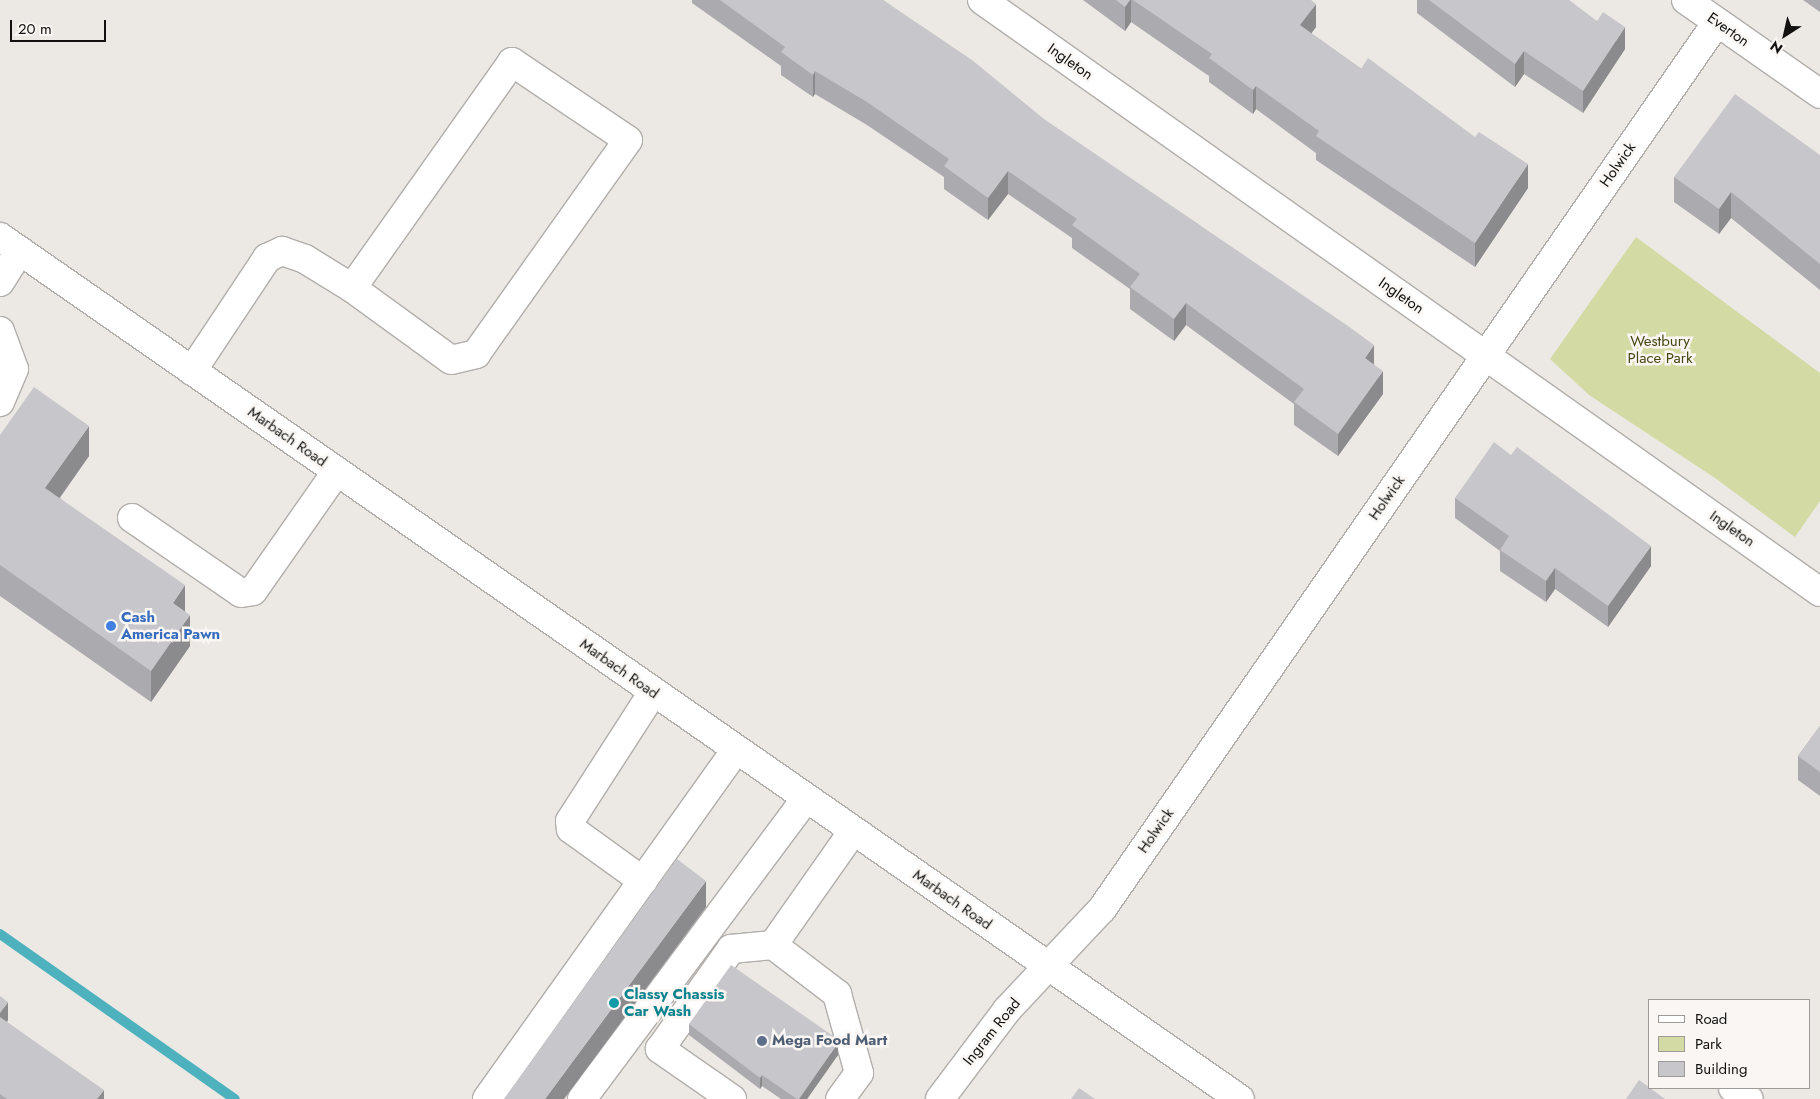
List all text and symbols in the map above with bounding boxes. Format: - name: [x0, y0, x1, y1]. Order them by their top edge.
- street label: Everton: [1704, 9, 1752, 51]
- scale bar: [12, 10, 109, 42]
- north arrow: [1760, 10, 1810, 60]
- text: 20 m: [18, 18, 52, 40]
- text: N: [1766, 36, 1787, 59]
- street label: Ingleton: [1044, 40, 1096, 84]
- street label: Holwick: [1596, 139, 1640, 191]
- street label: Ingleton: [1375, 274, 1427, 318]
- park label: Westbury Place Park: [1627, 332, 1693, 367]
- street label: Marbach Road: [244, 403, 330, 471]
- street label: Holwick: [1365, 472, 1409, 524]
- street label: Ingleton: [1706, 507, 1758, 551]
- place label: Cash America Pawn: [121, 608, 220, 643]
- marker: Cash America Pawn: [105, 620, 117, 632]
- street label: Marbach Road: [576, 635, 662, 703]
- street label: Holwick: [1134, 805, 1178, 857]
- street label: Marbach Road: [909, 866, 995, 934]
- place label: Classy Chassis Car Wash: [624, 985, 724, 1020]
- street label: Ingram Road: [960, 995, 1024, 1069]
- marker: Classy Chassis Car Wash: [608, 997, 620, 1009]
- legend: [1648, 999, 1810, 1089]
- text: Road: [1695, 1008, 1727, 1030]
- place label: Mega Food Mart: [772, 1032, 887, 1050]
- text: Park: [1695, 1033, 1722, 1055]
- marker: Mega Food Mart: [756, 1035, 768, 1047]
- text: Building: [1695, 1058, 1747, 1080]

